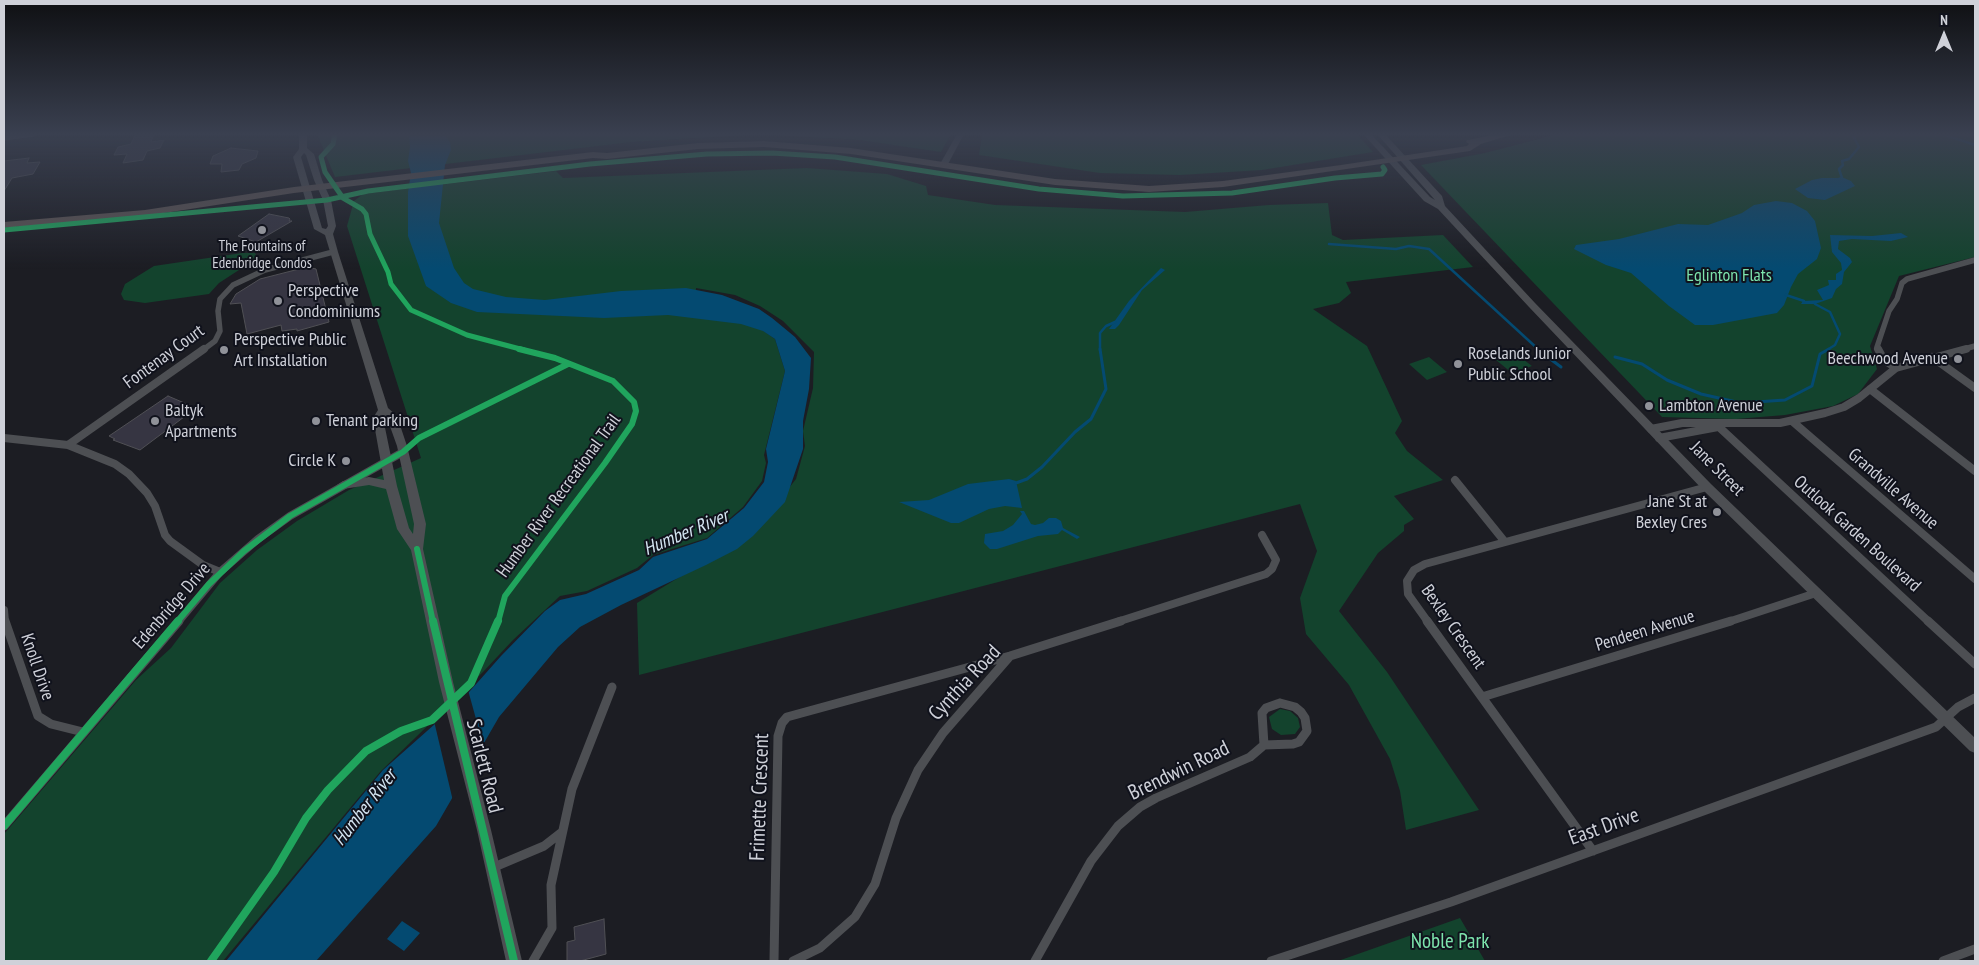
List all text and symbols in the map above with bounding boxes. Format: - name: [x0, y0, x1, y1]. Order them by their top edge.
- north arrow: [1919, 10, 1969, 60]
- text: N: [1940, 11, 1948, 29]
- marker: The Fountains of Edenbridge Condos: [256, 224, 268, 236]
- place label: The Fountains of Edenbridge Condos: [212, 238, 312, 273]
- park label: Eglinton Flats: [1686, 265, 1772, 287]
- place label: Perspective Condominiums: [288, 280, 380, 322]
- marker: Perspective Condominiums: [272, 295, 284, 307]
- street label: Fontenay Court: [119, 320, 209, 394]
- place label: Perspective Public Art Installation: [234, 329, 346, 372]
- place label: Roselands Junior Public School: [1468, 343, 1571, 386]
- marker: Perspective Public Art Installation: [218, 344, 230, 356]
- place label: Beechwood Avenue: [1827, 348, 1948, 370]
- marker: Beechwood Avenue: [1952, 353, 1964, 365]
- marker: Roselands Junior Public School: [1452, 358, 1464, 370]
- place label: Lambton Avenue: [1659, 395, 1763, 417]
- place label: Baltyk Apartments: [165, 400, 237, 442]
- marker: Lambton Avenue: [1643, 400, 1655, 412]
- place label: Tenant parking: [326, 410, 418, 432]
- street label: Humber River Recreational Trail: [492, 410, 626, 582]
- marker: Baltyk Apartments: [149, 415, 161, 427]
- marker: Tenant parking: [310, 415, 322, 427]
- street label: Jane Street: [1685, 437, 1749, 501]
- street label: Grandville Avenue: [1843, 444, 1943, 534]
- place label: Circle K: [288, 450, 336, 472]
- marker: Circle K: [340, 455, 352, 467]
- street label: Outlook Garden Boulevard: [1789, 471, 1925, 597]
- place label: Jane St at Bexley Cres: [1636, 491, 1707, 534]
- water label: Humber River: [640, 505, 732, 561]
- marker: Jane St at Bexley Cres: [1711, 506, 1723, 518]
- street label: Edenbridge Drive: [129, 559, 215, 653]
- street label: Bexley Crescent: [1416, 581, 1490, 673]
- street label: Pendeen Avenue: [1593, 606, 1697, 656]
- street label: Knoll Drive: [16, 631, 58, 703]
- street label: Cynthia Road: [924, 640, 1006, 726]
- street label: Scarlett Road: [460, 716, 508, 816]
- street label: Frimette Crescent: [745, 733, 775, 861]
- street label: Brendwin Road: [1124, 736, 1234, 806]
- water label: Humber River: [328, 766, 402, 850]
- street label: East Drive: [1565, 803, 1643, 851]
- park label: Noble Park: [1411, 929, 1489, 955]

